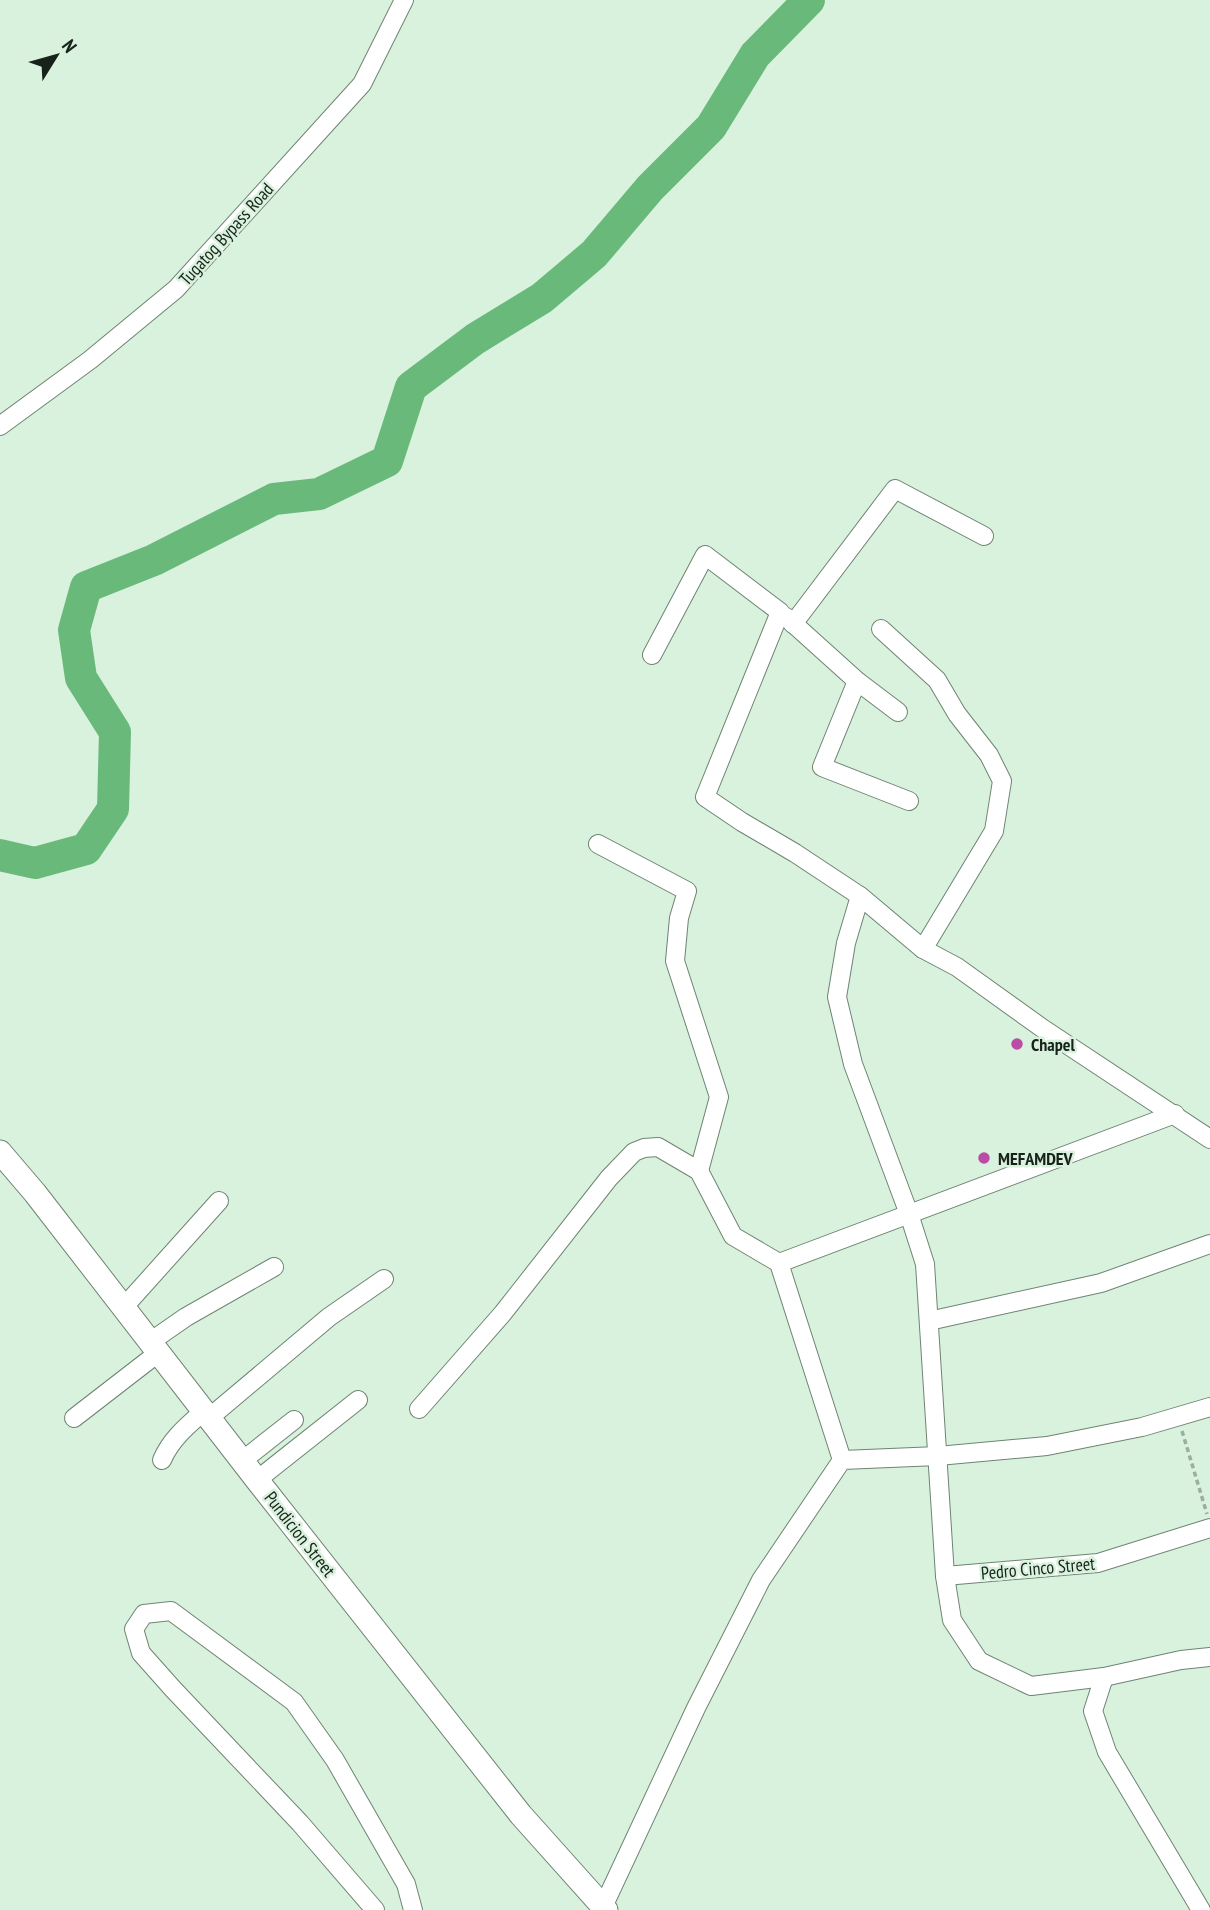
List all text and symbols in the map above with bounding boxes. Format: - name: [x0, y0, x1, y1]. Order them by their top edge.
- north arrow: [21, 21, 91, 91]
- text: N: [57, 34, 82, 57]
- street label: Tugatog Bypass Road: [174, 178, 278, 290]
- place label: Chapel: [1031, 1033, 1075, 1056]
- marker: Chapel: [1009, 1036, 1025, 1052]
- place label: MEFAMDEV: [998, 1147, 1074, 1170]
- marker: MEFAMDEV: [976, 1150, 992, 1166]
- street label: Pundicion Street: [260, 1487, 341, 1581]
- street label: Pedro Cinco Street: [980, 1552, 1096, 1584]

